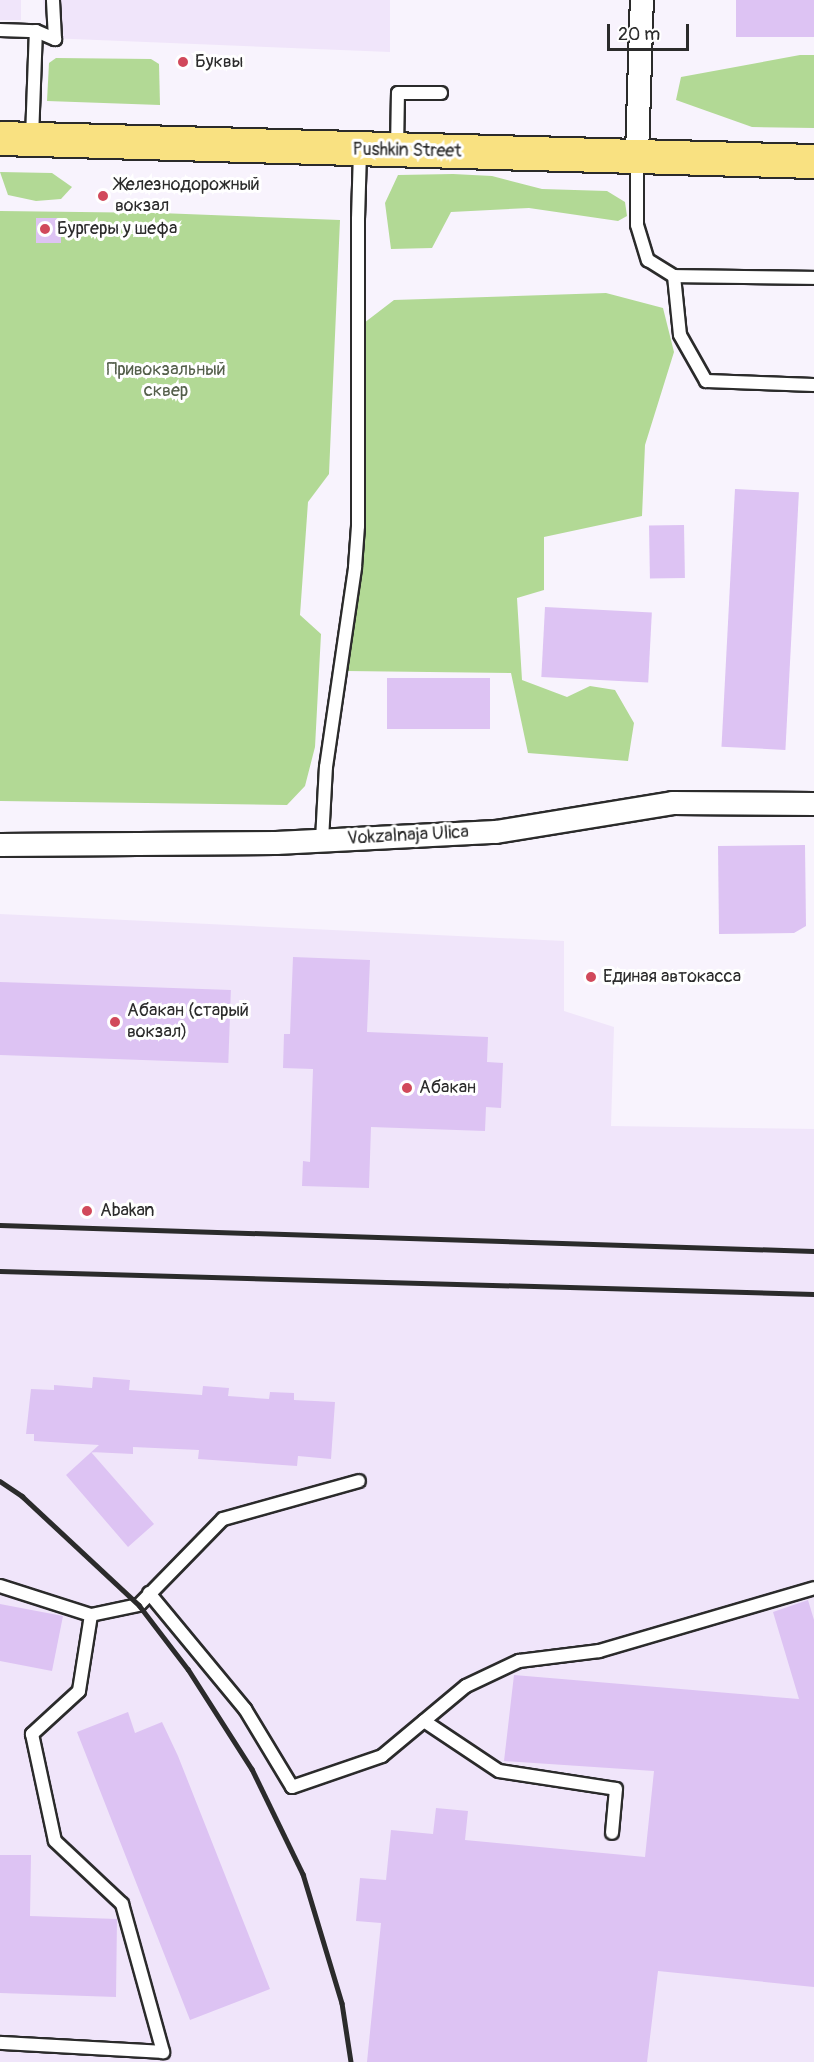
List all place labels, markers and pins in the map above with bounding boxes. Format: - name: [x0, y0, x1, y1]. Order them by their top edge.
- place label: Буквы: [195, 51, 243, 73]
- marker: Буквы: [176, 55, 190, 69]
- place label: Железнодорожный вокзал: [115, 175, 260, 218]
- marker: Железнодорожный вокзал: [96, 189, 110, 203]
- place label: Бургеры у шефа: [57, 218, 177, 240]
- marker: Бургеры у шефа: [38, 222, 52, 236]
- place label: Единая автокасса: [603, 966, 741, 988]
- marker: Единая автокасса: [584, 970, 598, 984]
- place label: Абакан (старый вокзал): [127, 1001, 249, 1044]
- marker: Абакан (старый вокзал): [108, 1015, 122, 1029]
- place label: Абакан: [419, 1077, 476, 1099]
- marker: Абакан: [400, 1081, 414, 1095]
- place label: Abakan: [100, 1200, 154, 1222]
- marker: Abakan: [78, 1202, 96, 1220]

